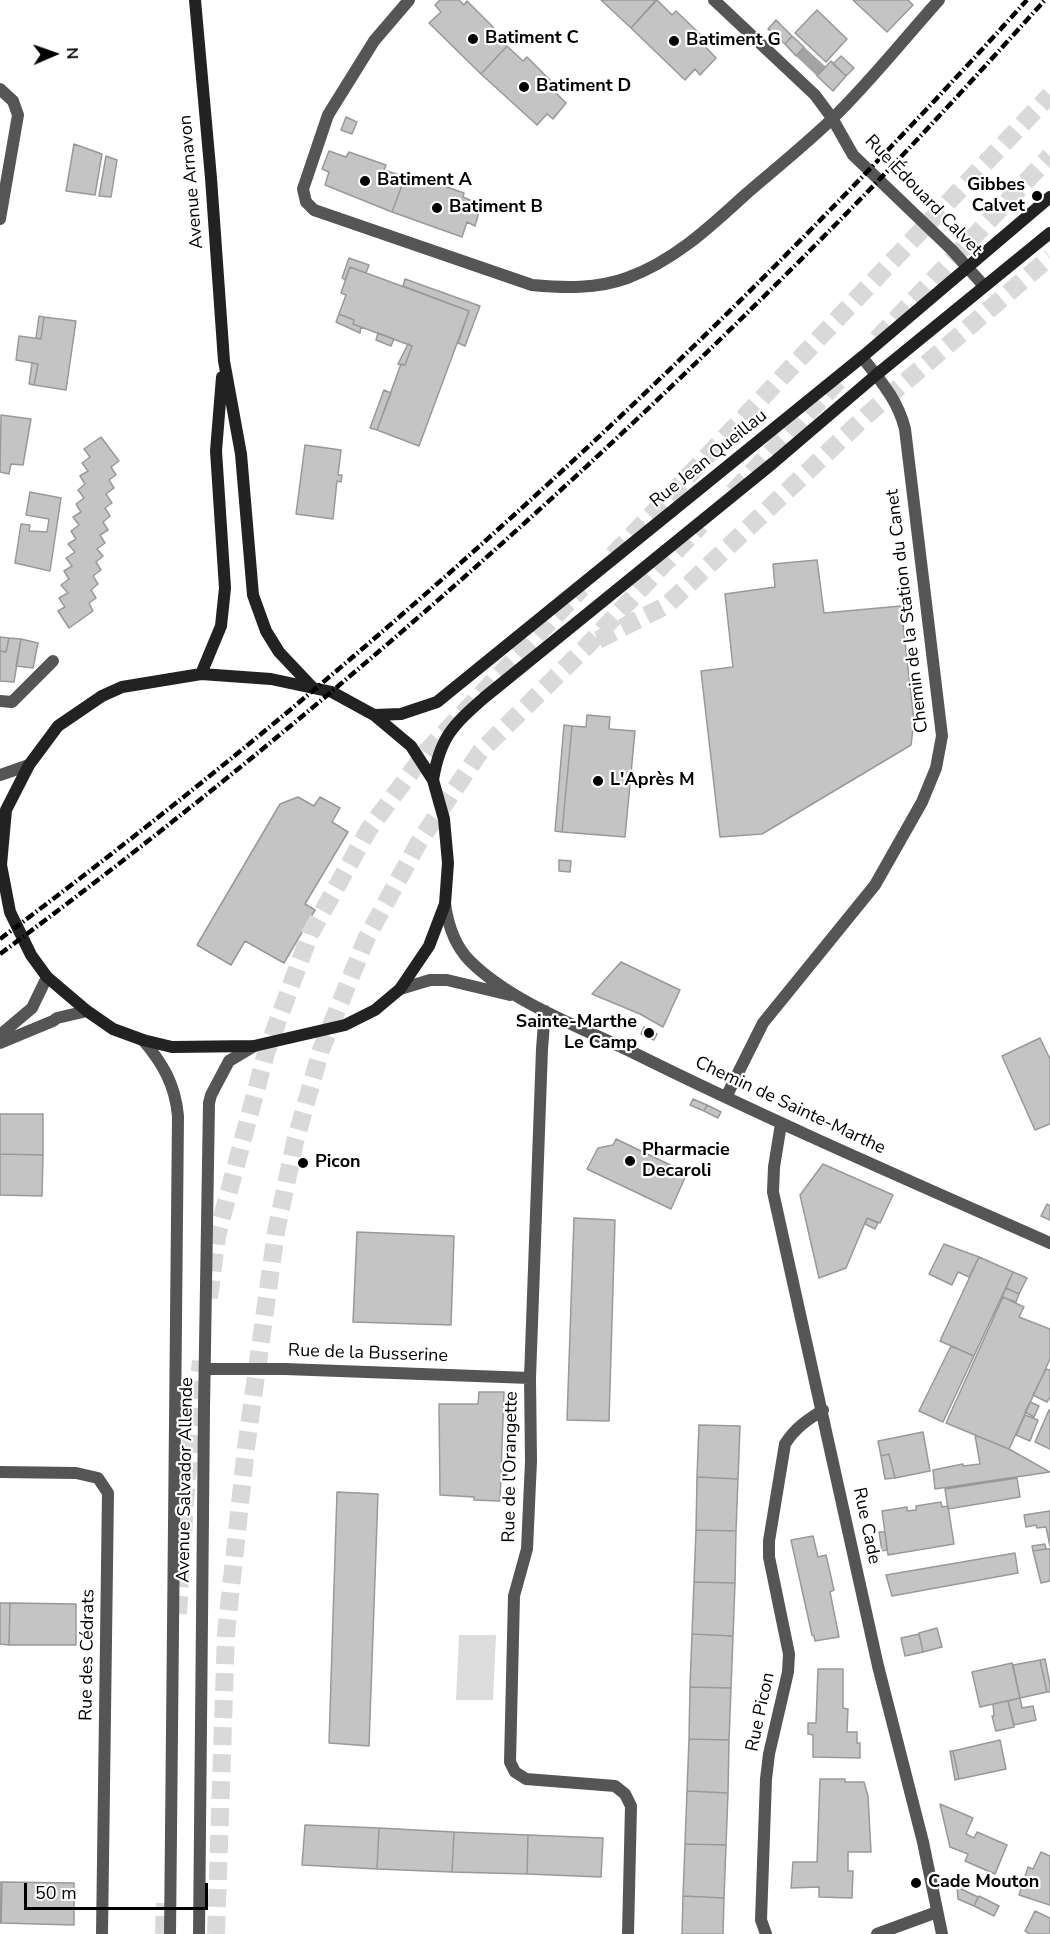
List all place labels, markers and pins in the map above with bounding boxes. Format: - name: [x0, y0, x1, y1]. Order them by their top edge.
- place label: Batiment C: [485, 28, 579, 50]
- place label: Batiment G: [686, 30, 781, 52]
- marker: Batiment C: [466, 32, 480, 46]
- marker: Batiment G: [667, 34, 681, 48]
- place label: Batiment D: [536, 76, 631, 98]
- marker: Batiment D: [517, 80, 531, 94]
- place label: Batiment A: [377, 170, 472, 192]
- marker: Batiment A: [358, 174, 372, 188]
- place label: Gibbes Calvet: [967, 175, 1025, 218]
- marker: Gibbes Calvet: [1030, 189, 1044, 203]
- place label: Batiment B: [449, 197, 543, 219]
- marker: Batiment B: [430, 201, 444, 215]
- place label: L'Après M: [610, 770, 695, 792]
- marker: L'Après M: [591, 774, 605, 788]
- place label: Sainte-Marthe Le Camp: [516, 1012, 637, 1054]
- marker: Sainte-Marthe Le Camp: [642, 1026, 656, 1040]
- place label: Pharmacie Decaroli: [642, 1140, 730, 1182]
- place label: Picon: [315, 1152, 361, 1174]
- marker: Pharmacie Decaroli: [623, 1154, 637, 1168]
- marker: Picon: [296, 1156, 310, 1170]
- place label: Cade Mouton: [928, 1872, 1039, 1894]
- marker: Cade Mouton: [909, 1876, 923, 1890]

